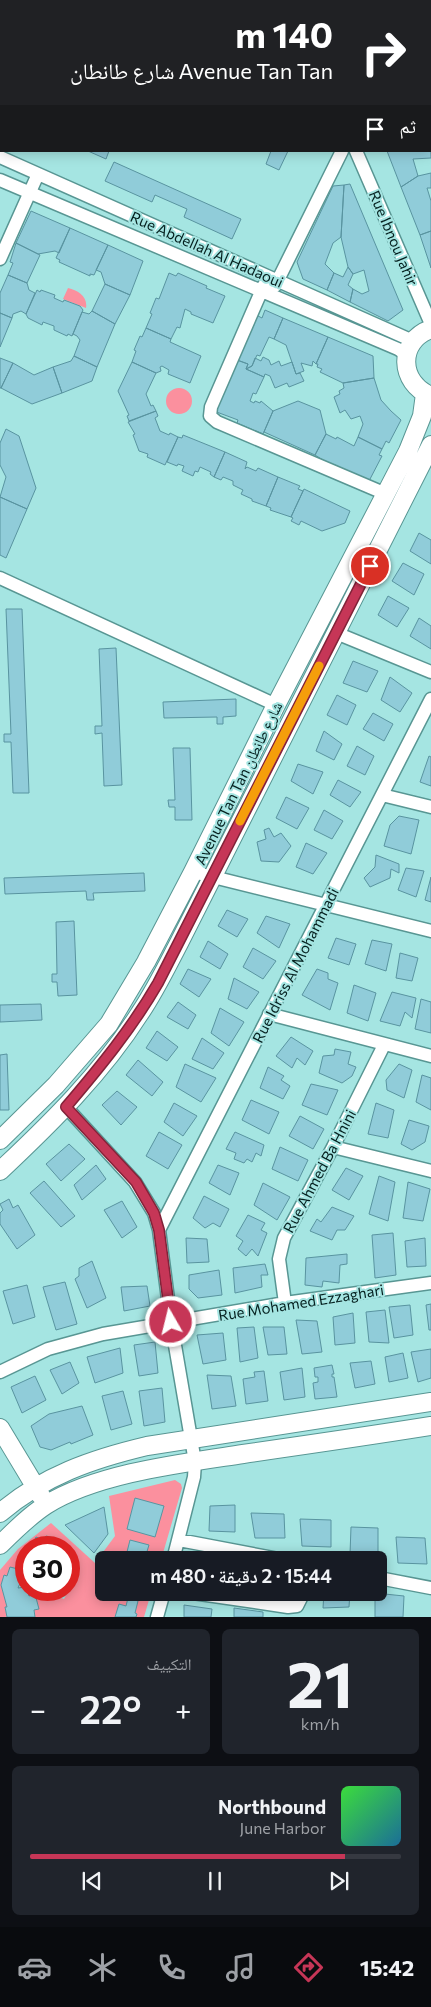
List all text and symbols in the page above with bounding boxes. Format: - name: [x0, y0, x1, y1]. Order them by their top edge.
- text: 140 m: [235, 12, 333, 55]
- icon: right: [351, 20, 416, 85]
- text: Avenue Tan Tan شارع طانطان: [70, 57, 333, 84]
- text: ثم: [399, 114, 416, 137]
- icon: arrive: [361, 115, 389, 143]
- street label: Rue Ibnou Jahir: [366, 188, 422, 288]
- street label: Rue Abdellah Al Hadaoui: [128, 207, 286, 291]
- pin: [349, 545, 391, 587]
- icon: arrive: [356, 552, 384, 580]
- street label: Avenue Tan Tan شارع طانطان: [191, 698, 287, 868]
- street label: Rue Idriss Al Mohammadi: [248, 884, 342, 1046]
- street label: Rue Ahmed Ba Hnini: [279, 1106, 359, 1236]
- street label: Rue Mohamed Ezzaghari: [217, 1280, 385, 1324]
- position arrow: [144, 1295, 196, 1347]
- speed limit sign: 30: [15, 1536, 80, 1601]
- text: 15:44 · 2 دقيقة · 480 m: [150, 1564, 332, 1587]
- text: 21: [287, 1642, 353, 1721]
- text: التكييف: [147, 1654, 192, 1673]
- text: 22°: [80, 1685, 141, 1732]
- text: −: [30, 1692, 46, 1726]
- text: +: [175, 1692, 191, 1726]
- text: km/h: [301, 1714, 340, 1733]
- text: Northbound: [218, 1795, 326, 1818]
- text: June Harbor: [240, 1818, 326, 1837]
- icon: previous: [78, 1867, 106, 1895]
- icon: pause: [201, 1867, 229, 1895]
- icon: next: [325, 1867, 353, 1895]
- icon: car: [17, 1950, 52, 1985]
- icon: climate: [85, 1950, 120, 1985]
- icon: phone: [154, 1950, 189, 1985]
- icon: music: [223, 1950, 258, 1985]
- icon: directions: [291, 1950, 326, 1985]
- text: 15:42: [360, 1954, 414, 1981]

